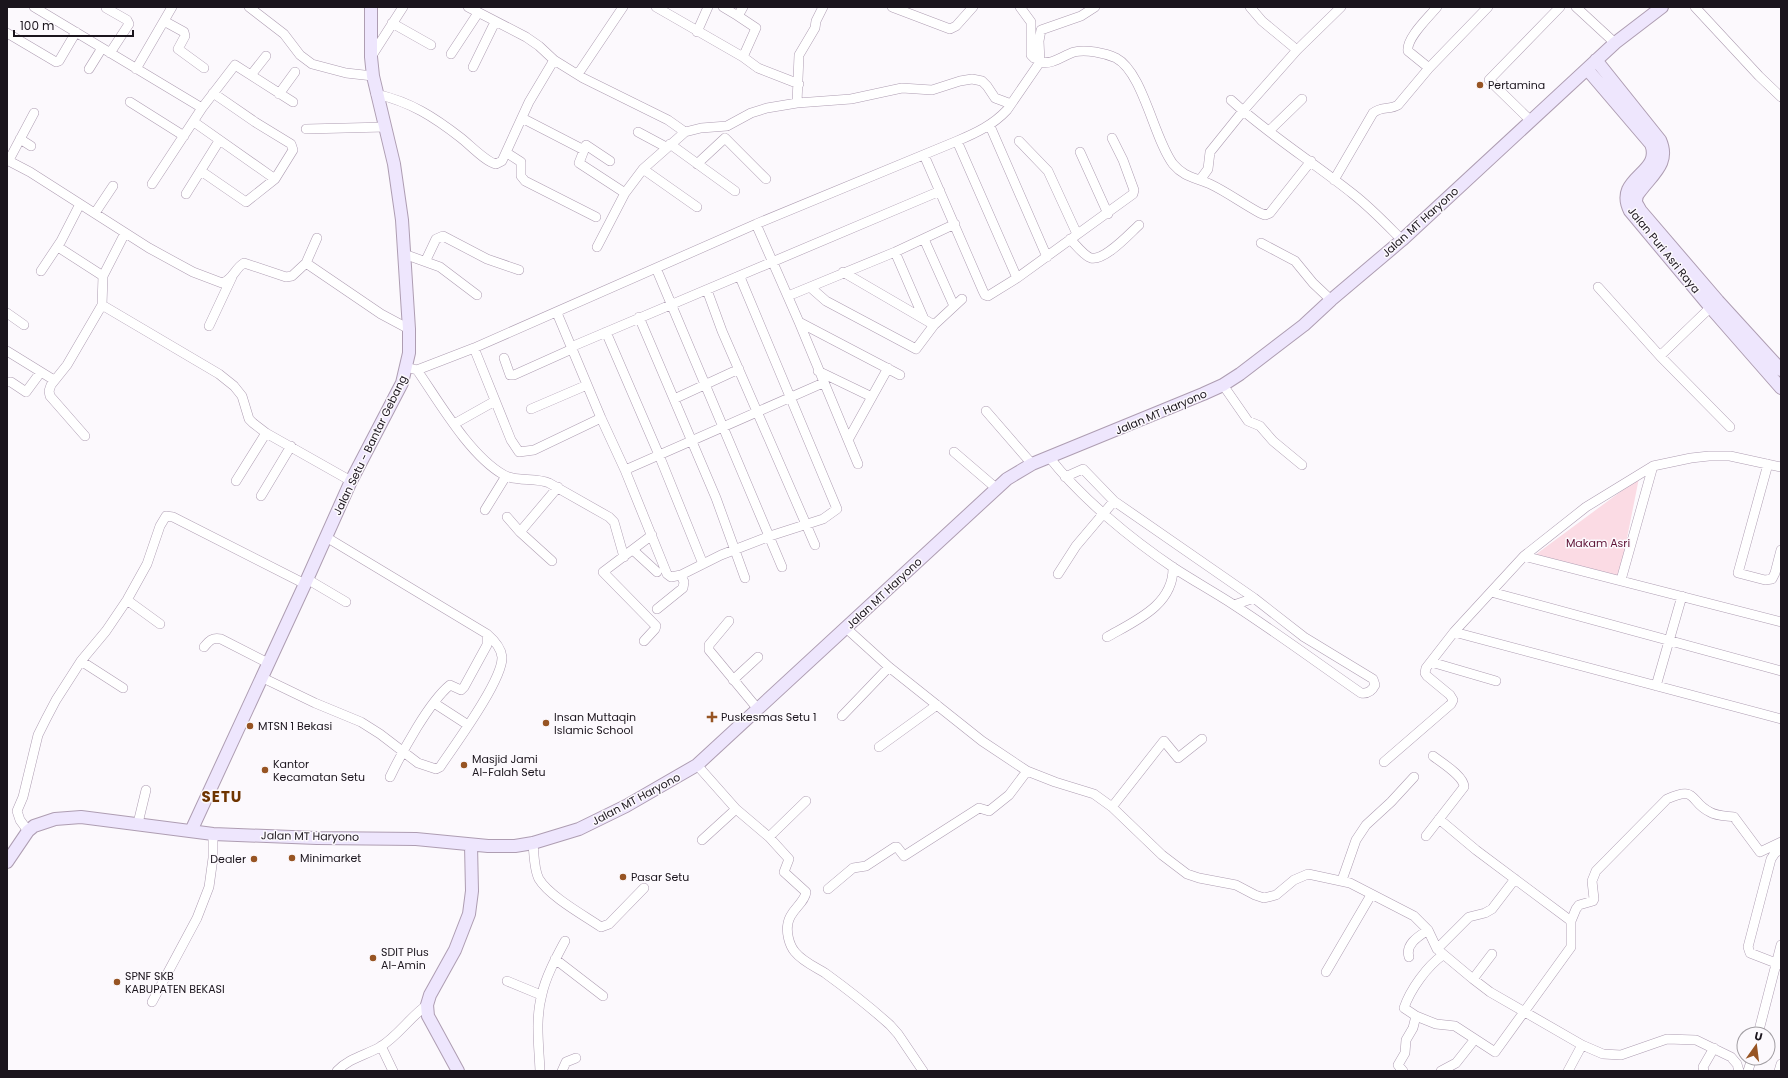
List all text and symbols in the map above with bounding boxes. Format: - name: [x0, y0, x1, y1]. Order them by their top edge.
- scale bar: [14, 12, 133, 38]
- text: 100 m: [20, 17, 54, 34]
- place label: Pertamina: [1488, 77, 1545, 93]
- marker: Pertamina: [1475, 80, 1485, 90]
- street label: Jalan MT Haryono: [1378, 183, 1462, 261]
- street label: Jalan Puri Asri Raya: [1624, 203, 1704, 297]
- street label: Jalan Setu - Bantar Gebang: [329, 372, 411, 518]
- street label: Jalan MT Haryono: [1113, 385, 1209, 439]
- park label: Makam Asri: [1566, 535, 1630, 551]
- street label: Jalan MT Haryono: [843, 554, 925, 632]
- place label: Insan Muttaqin Islamic School: [554, 709, 636, 738]
- place label: Puskesmas Setu 1: [721, 709, 817, 725]
- marker: Puskesmas Setu 1: [706, 711, 718, 723]
- place label: MTSN 1 Bekasi: [258, 718, 332, 734]
- marker: Insan Muttaqin Islamic School: [541, 718, 551, 728]
- marker: MTSN 1 Bekasi: [245, 721, 255, 731]
- place label: Masjid Jami Al-Falah Setu: [472, 751, 546, 780]
- place label: Kantor Kecamatan Setu: [273, 756, 365, 785]
- marker: Masjid Jami Al-Falah Setu: [459, 760, 469, 770]
- marker: Kantor Kecamatan Setu: [260, 765, 270, 775]
- street label: Jalan MT Haryono: [589, 769, 683, 829]
- district label: SETU: [202, 786, 242, 807]
- street label: Jalan MT Haryono: [261, 827, 359, 845]
- place label: Minimarket: [300, 850, 361, 866]
- place label: Dealer: [210, 851, 246, 867]
- marker: Minimarket: [287, 853, 297, 863]
- marker: Dealer: [249, 854, 259, 864]
- place label: Pasar Setu: [631, 869, 689, 885]
- marker: Pasar Setu: [618, 872, 628, 882]
- place label: SDIT Plus Al-Amin: [381, 944, 429, 973]
- marker: SDIT Plus Al-Amin: [368, 953, 378, 963]
- place label: SPNF SKB KABUPATEN BEKASI: [125, 968, 225, 997]
- marker: SPNF SKB KABUPATEN BEKASI: [112, 977, 122, 987]
- north arrow: [1736, 1026, 1776, 1066]
- text: U: [1753, 1028, 1764, 1045]

